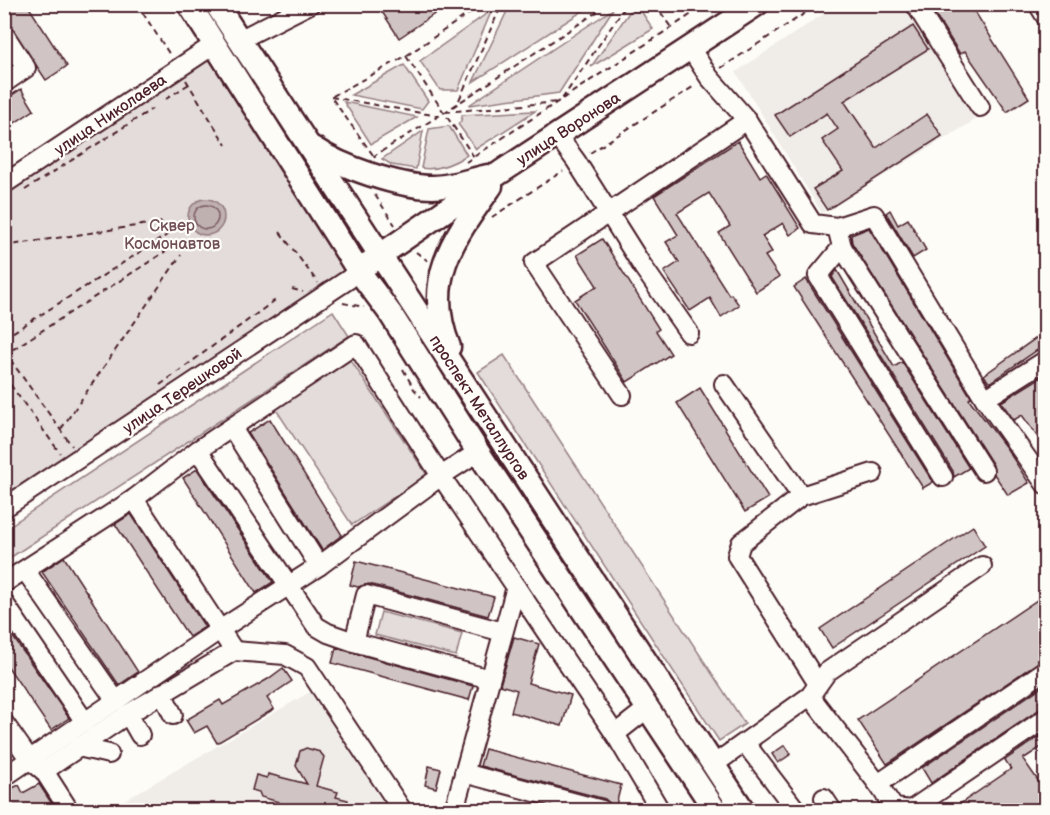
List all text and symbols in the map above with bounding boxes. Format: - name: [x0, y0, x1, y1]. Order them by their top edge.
- street label: улица Николаева: [51, 70, 171, 160]
- street label: улица Воронова: [513, 88, 625, 170]
- park label: Сквер Космонавтов: [124, 217, 221, 254]
- street label: проспект Металлургов: [425, 332, 533, 484]
- street label: улица Терешковой: [120, 344, 246, 438]

